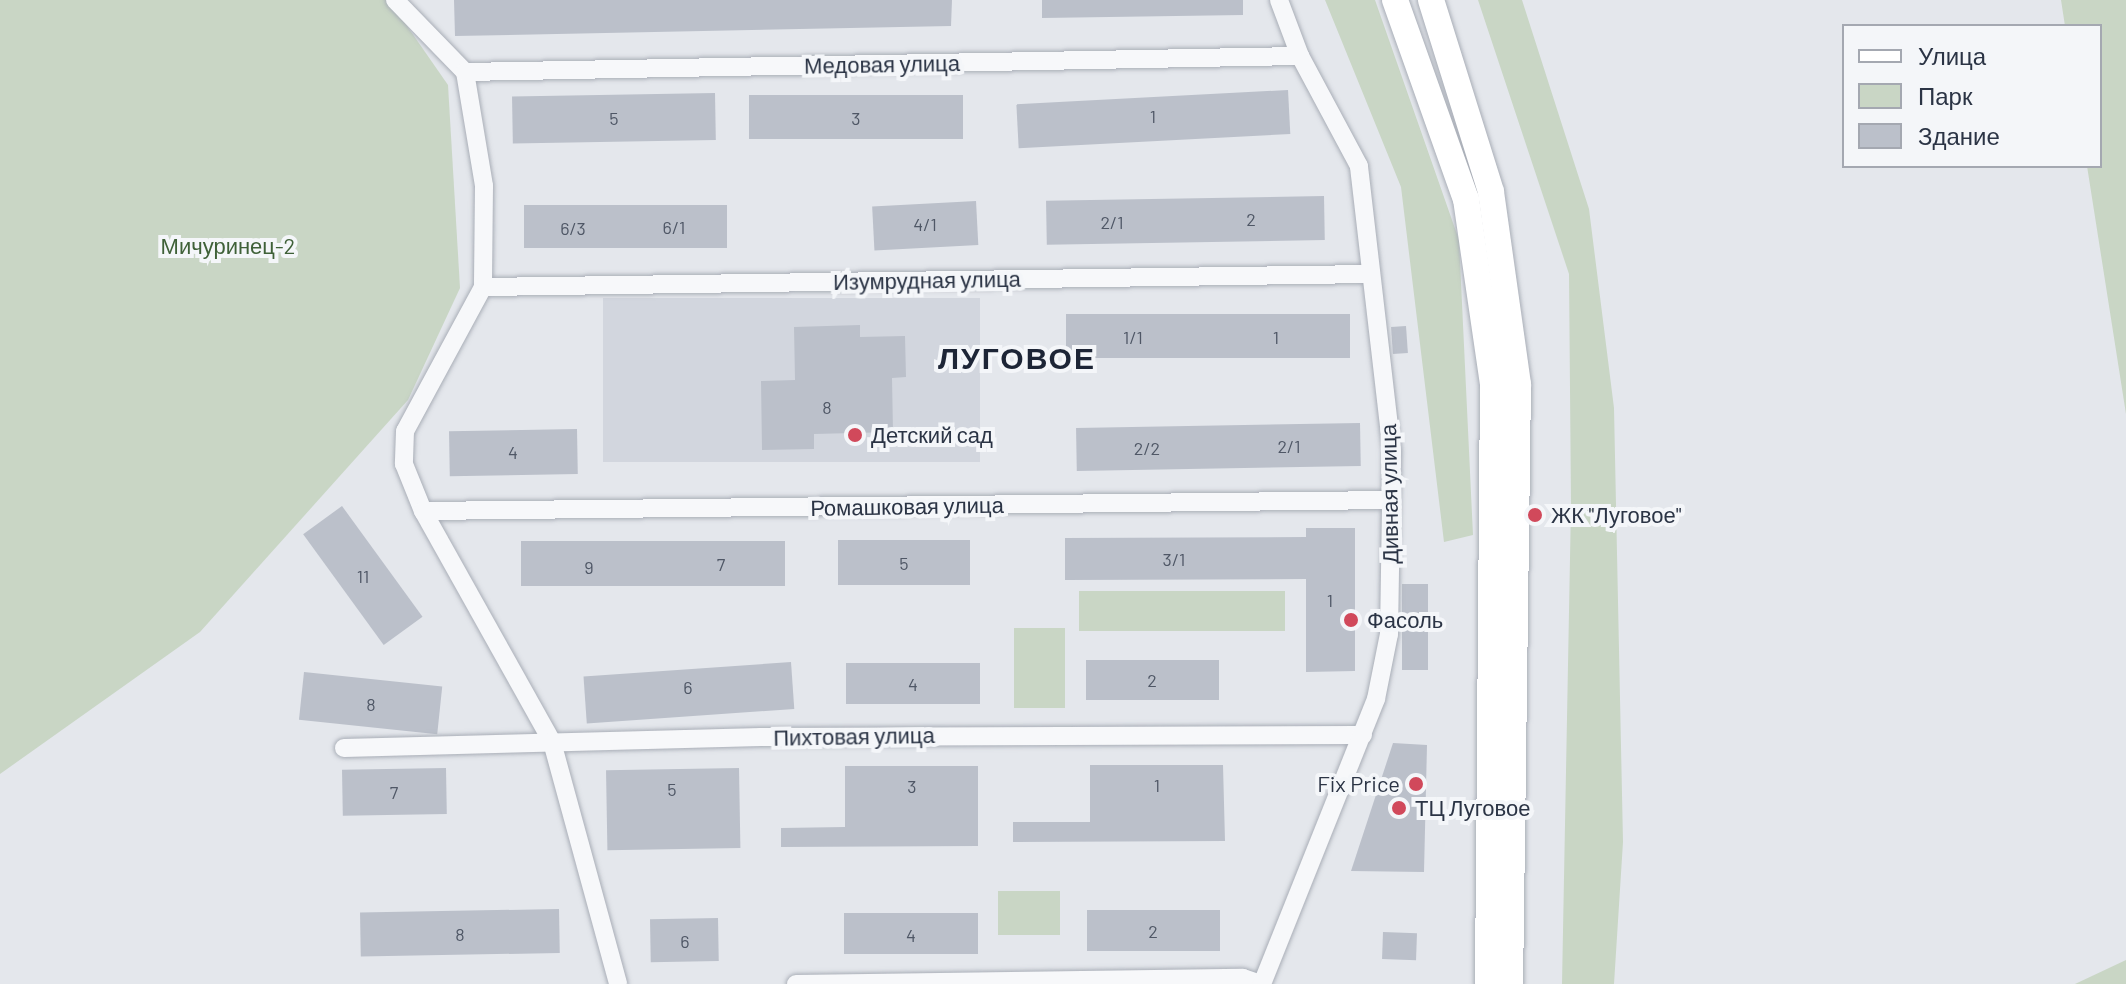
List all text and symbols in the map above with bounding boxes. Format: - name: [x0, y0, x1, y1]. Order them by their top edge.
- legend: [1842, 24, 2102, 168]
- text: Улица: [1918, 41, 1986, 70]
- street label: Медовая улица: [804, 49, 960, 79]
- text: Парк: [1918, 81, 1972, 110]
- house number: 1: [1150, 105, 1156, 127]
- house number: 5: [609, 107, 619, 129]
- house number: 3: [851, 107, 861, 129]
- text: Здание: [1918, 121, 2000, 150]
- house number: 2: [1246, 208, 1256, 230]
- house number: 2/1: [1100, 211, 1124, 233]
- house number: 4/1: [913, 213, 937, 235]
- house number: 6/1: [663, 216, 685, 238]
- house number: 6/3: [560, 217, 586, 239]
- park label: Мичуринец-2: [161, 233, 295, 259]
- street label: Изумрудная улица: [833, 265, 1021, 295]
- house number: 1/1: [1123, 326, 1143, 348]
- house number: 1: [1273, 326, 1279, 348]
- district label: ЛУГОВОЕ: [938, 339, 1096, 375]
- house number: 8: [822, 396, 832, 418]
- place label: Детский сад: [871, 422, 993, 448]
- street label: Дивная улица: [1375, 424, 1403, 564]
- marker: Детский сад: [846, 426, 864, 444]
- house number: 2/1: [1277, 435, 1301, 457]
- house number: 2/2: [1134, 437, 1160, 459]
- house number: 4: [508, 441, 518, 463]
- street label: Ромашковая улица: [810, 491, 1004, 521]
- place label: ЖК "Луговое": [1551, 502, 1681, 528]
- marker: ЖК "Луговое": [1526, 506, 1544, 524]
- house number: 3/1: [1163, 548, 1185, 570]
- house number: 5: [899, 552, 909, 574]
- house number: 7: [717, 553, 725, 575]
- house number: 9: [584, 556, 594, 578]
- house number: 11: [357, 565, 369, 587]
- house number: 1: [1327, 589, 1333, 611]
- place label: Фасоль: [1367, 607, 1443, 633]
- marker: Фасоль: [1342, 611, 1360, 629]
- house number: 2: [1147, 669, 1157, 691]
- house number: 4: [908, 673, 918, 695]
- house number: 6: [683, 676, 693, 698]
- house number: 8: [366, 693, 376, 715]
- street label: Пихтовая улица: [773, 721, 935, 751]
- place label: Fix Price: [1317, 771, 1400, 797]
- house number: 1: [1154, 774, 1160, 796]
- house number: 3: [907, 775, 917, 797]
- marker: Fix Price: [1407, 775, 1425, 793]
- house number: 5: [667, 778, 677, 800]
- house number: 7: [390, 781, 398, 803]
- place label: ТЦ Луговое: [1415, 795, 1530, 821]
- marker: ТЦ Луговое: [1390, 799, 1408, 817]
- house number: 2: [1148, 920, 1158, 942]
- house number: 8: [455, 923, 465, 945]
- house number: 4: [906, 924, 916, 946]
- house number: 6: [680, 930, 690, 952]

